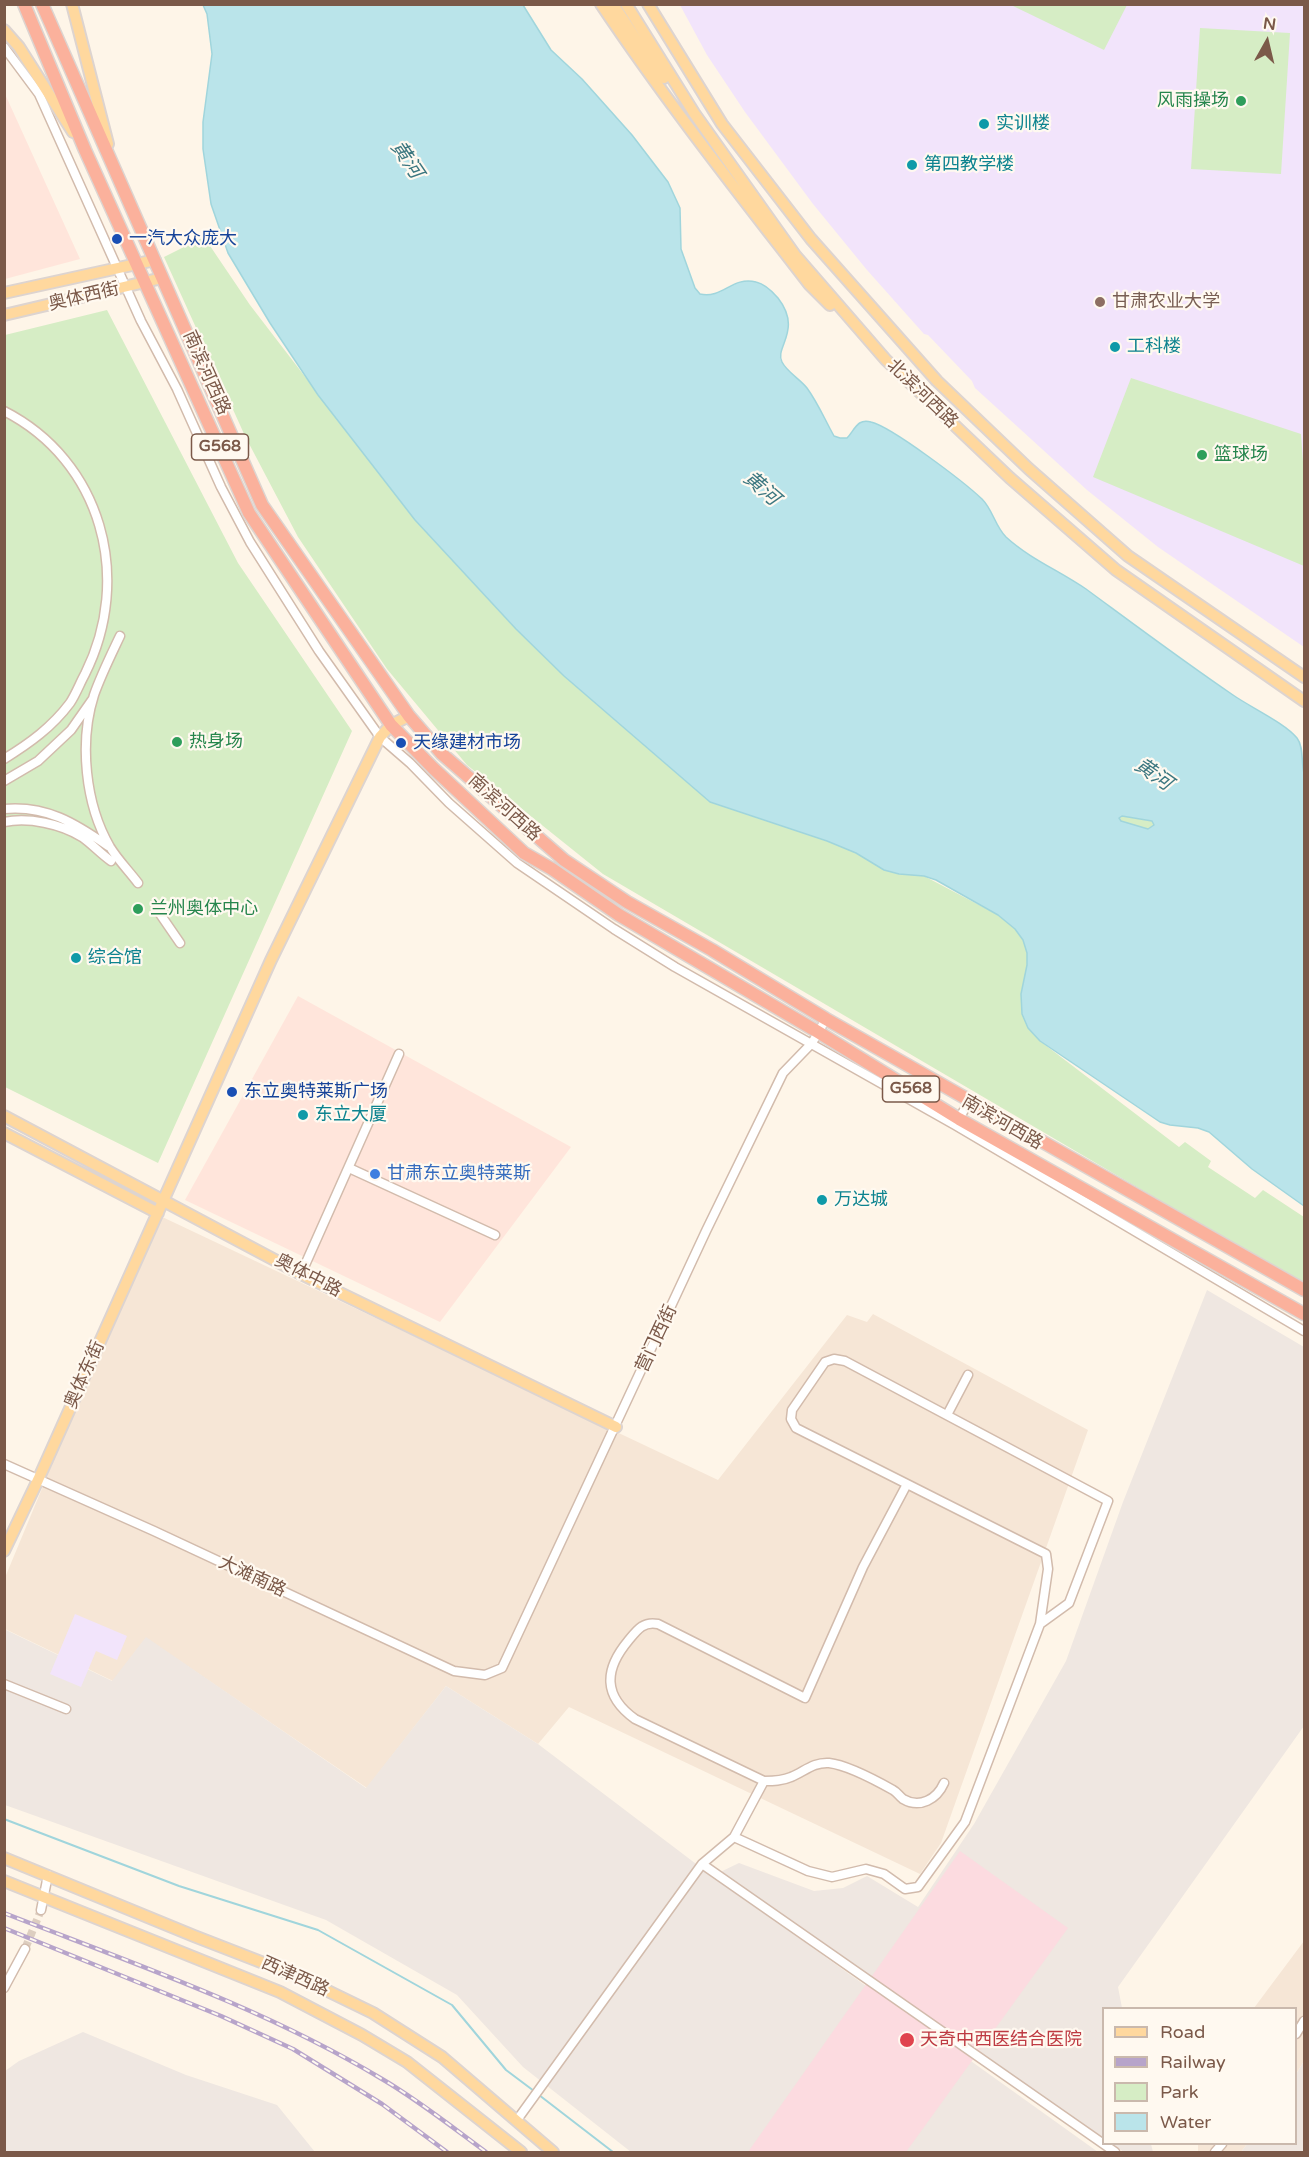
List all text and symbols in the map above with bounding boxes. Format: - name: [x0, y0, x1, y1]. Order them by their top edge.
- north arrow: [1237, 12, 1297, 72]
- text: N: [1262, 13, 1277, 35]
- place label: 风雨操场: [1157, 90, 1229, 112]
- marker: 风雨操场: [1234, 94, 1248, 108]
- place label: 实训楼: [996, 113, 1050, 135]
- marker: 实训楼: [977, 117, 991, 131]
- water label: 黄河: [385, 137, 427, 183]
- place label: 第四教学楼: [924, 154, 1014, 176]
- marker: 第四教学楼: [905, 158, 919, 172]
- place label: 一汽大众庞大: [129, 228, 237, 250]
- marker: 一汽大众庞大: [110, 232, 124, 246]
- street label: 奥体西街: [46, 278, 122, 316]
- place label: 甘肃农业大学: [1112, 291, 1220, 313]
- marker: 甘肃农业大学: [1093, 295, 1107, 309]
- street label: 南滨河西路: [178, 327, 234, 419]
- place label: 工科楼: [1127, 336, 1181, 358]
- marker: 工科楼: [1108, 340, 1122, 354]
- street label: 北滨河西路: [882, 355, 962, 433]
- road number: G568: [192, 434, 248, 460]
- place label: 篮球场: [1214, 444, 1268, 466]
- marker: 篮球场: [1195, 448, 1209, 462]
- water label: 黄河: [738, 467, 784, 511]
- place label: 热身场: [189, 731, 243, 753]
- place label: 天缘建材市场: [413, 732, 521, 754]
- marker: 热身场: [170, 735, 184, 749]
- marker: 天缘建材市场: [394, 736, 408, 750]
- water label: 黄河: [1130, 754, 1176, 796]
- street label: 南滨河西路: [463, 770, 545, 846]
- place label: 兰州奥体中心: [150, 898, 258, 920]
- marker: 兰州奥体中心: [131, 902, 145, 916]
- place label: 综合馆: [88, 947, 142, 969]
- marker: 综合馆: [69, 951, 83, 965]
- road number: G568: [882, 1076, 940, 1102]
- place label: 东立奥特莱斯广场: [244, 1081, 388, 1103]
- marker: 东立奥特莱斯广场: [225, 1085, 239, 1099]
- street label: 南滨河西路: [958, 1091, 1046, 1155]
- place label: 东立大厦: [315, 1104, 387, 1126]
- marker: 东立大厦: [296, 1108, 310, 1122]
- place label: 甘肃东立奥特莱斯: [387, 1163, 531, 1185]
- marker: 甘肃东立奥特莱斯: [368, 1167, 382, 1181]
- place label: 万达城: [834, 1189, 888, 1211]
- marker: 万达城: [815, 1193, 829, 1207]
- street label: 奥体中路: [271, 1250, 345, 1302]
- street label: 营门西街: [632, 1302, 682, 1376]
- street label: 奥体东街: [60, 1338, 110, 1412]
- street label: 大滩南路: [215, 1552, 289, 1602]
- street label: 西津西路: [258, 1952, 332, 2002]
- legend: [1102, 2007, 1297, 2145]
- text: Road: [1160, 2021, 1205, 2043]
- place label: 天奇中西医结合医院: [920, 2029, 1082, 2051]
- marker: 天奇中西医结合医院: [898, 2031, 916, 2049]
- text: Railway: [1160, 2051, 1226, 2073]
- text: Park: [1160, 2081, 1198, 2103]
- text: Water: [1160, 2111, 1211, 2133]

